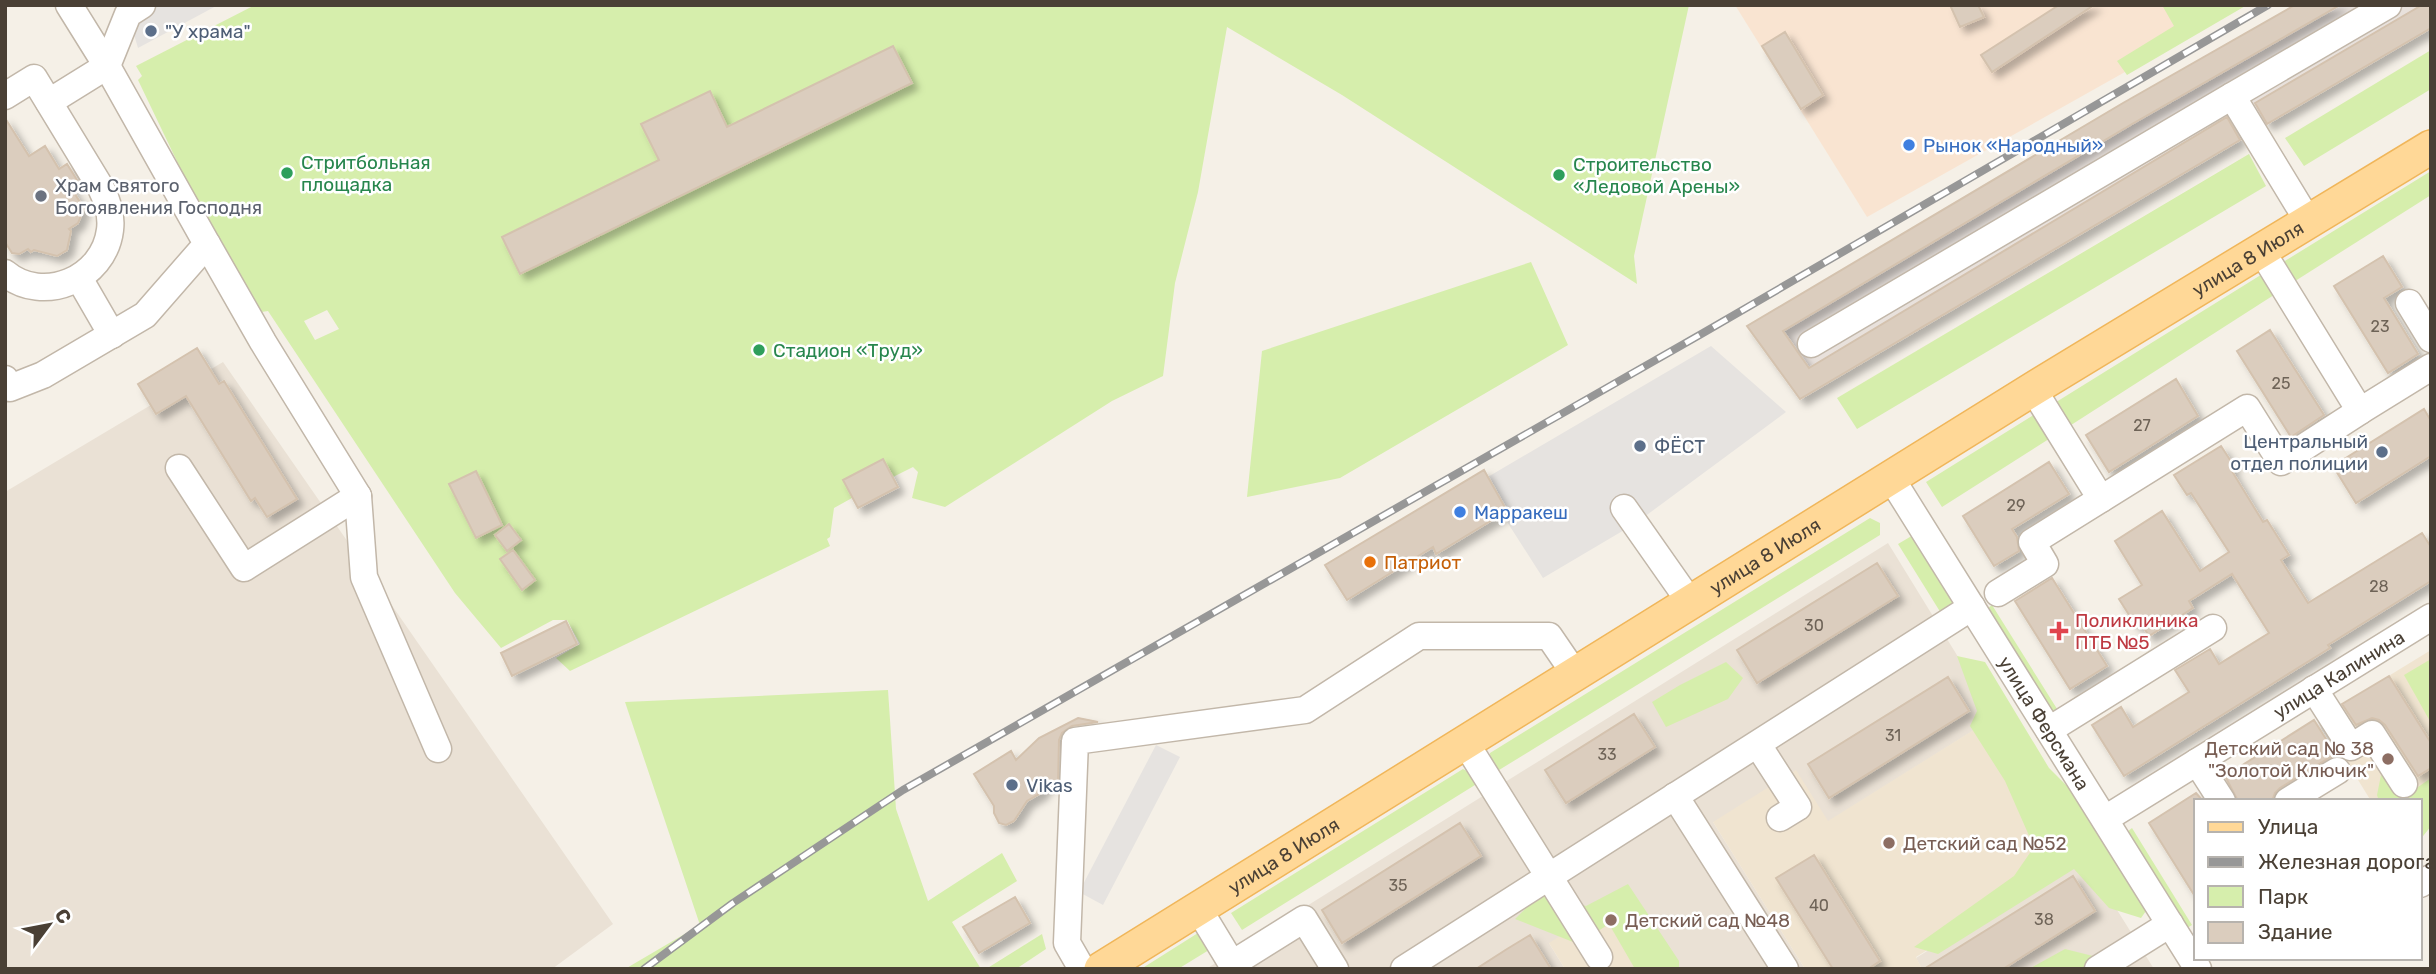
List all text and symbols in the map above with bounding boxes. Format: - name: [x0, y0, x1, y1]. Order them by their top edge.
- place label: "У храма": [165, 20, 251, 43]
- marker: "У храма": [143, 23, 159, 39]
- place label: Рынок «Народный»: [1923, 134, 2103, 157]
- marker: Рынок «Народный»: [1901, 137, 1917, 153]
- place label: Стритбольная площадка: [301, 151, 431, 196]
- place label: Строительство «Ледовой Арены»: [1573, 153, 1740, 198]
- marker: Стритбольная площадка: [279, 165, 295, 181]
- marker: Строительство «Ледовой Арены»: [1551, 167, 1567, 183]
- place label: Храм Святого Богоявления Господня: [55, 174, 262, 219]
- marker: Храм Святого Богоявления Господня: [33, 188, 49, 204]
- street label: улица 8 Июля: [2188, 216, 2308, 301]
- house number: 23: [2370, 317, 2390, 336]
- place label: Стадион «Труд»: [773, 339, 923, 362]
- marker: Стадион «Труд»: [751, 342, 767, 358]
- house number: 25: [2272, 374, 2290, 393]
- house number: 27: [2133, 416, 2151, 435]
- place label: Центральный отдел полиции: [2230, 430, 2368, 475]
- place label: ФЁСТ: [1654, 435, 1705, 458]
- marker: ФЁСТ: [1632, 438, 1648, 454]
- marker: Центральный отдел полиции: [2374, 444, 2390, 460]
- house number: 29: [2007, 496, 2025, 515]
- place label: Марракеш: [1474, 501, 1568, 524]
- marker: Марракеш: [1452, 504, 1468, 520]
- street label: улица 8 Июля: [1705, 513, 1825, 599]
- place label: Патриот: [1384, 551, 1462, 574]
- marker: Патриот: [1362, 554, 1378, 570]
- house number: 28: [2369, 577, 2389, 596]
- place label: Поликлиника ПТБ №5: [2075, 609, 2198, 654]
- house number: 30: [1804, 616, 1824, 635]
- marker: Поликлиника ПТБ №5: [2049, 621, 2069, 641]
- street label: улица Калинина: [2269, 625, 2409, 723]
- street label: улица Ферсмана: [1994, 652, 2095, 794]
- house number: 31: [1885, 726, 1901, 745]
- place label: Детский сад № 38 "Золотой Ключик": [2205, 737, 2374, 782]
- house number: 33: [1597, 745, 1617, 764]
- marker: Детский сад № 38 "Золотой Ключик": [2380, 751, 2396, 767]
- place label: Vikas: [1026, 774, 1073, 797]
- marker: Vikas: [1004, 777, 1020, 793]
- legend: [2194, 799, 2422, 960]
- street label: улица 8 Июля: [1224, 812, 1343, 899]
- text: Улица: [2258, 814, 2318, 839]
- place label: Детский сад №52: [1903, 832, 2067, 855]
- marker: Детский сад №52: [1881, 835, 1897, 851]
- text: Железная дорога: [2258, 849, 2436, 874]
- house number: 35: [1388, 876, 1408, 895]
- text: Парк: [2258, 884, 2308, 909]
- north arrow: [14, 890, 84, 960]
- house number: 40: [1809, 896, 1829, 915]
- text: С: [50, 905, 76, 928]
- place label: Детский сад №48: [1625, 909, 1790, 932]
- house number: 38: [2034, 910, 2054, 929]
- marker: Детский сад №48: [1603, 912, 1619, 928]
- text: Здание: [2258, 919, 2333, 944]

